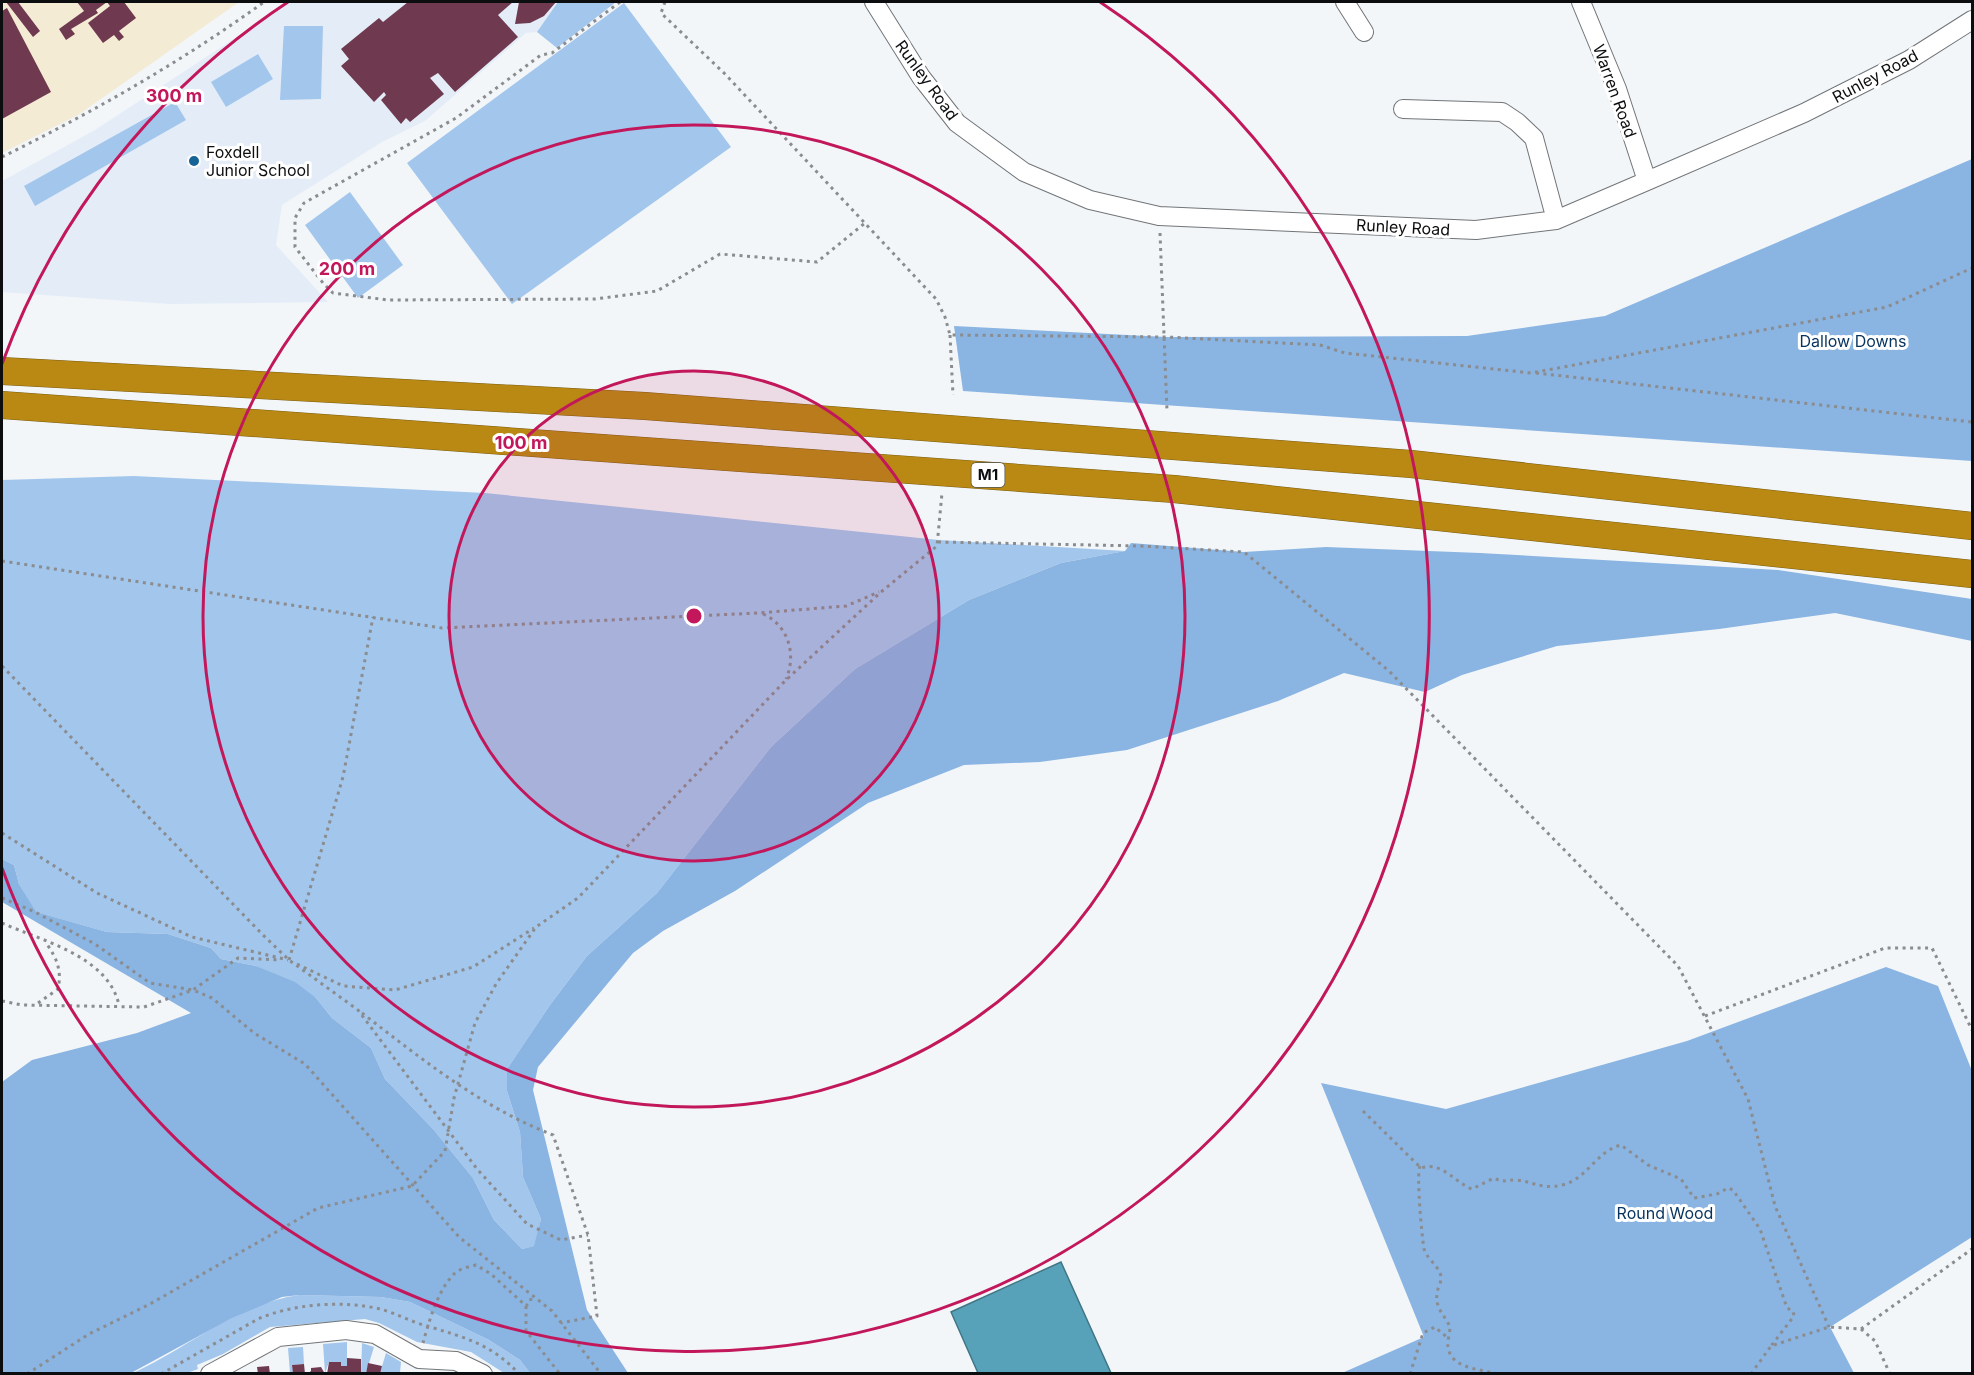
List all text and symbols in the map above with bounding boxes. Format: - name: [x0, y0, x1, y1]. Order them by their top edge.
- street label: Runley Road: [891, 36, 963, 124]
- street label: Warren Road: [1589, 42, 1641, 140]
- street label: Runley Road: [1829, 45, 1921, 107]
- text: 300 m: [146, 85, 202, 106]
- place label: Foxdell Junior School: [206, 142, 310, 180]
- marker: Foxdell Junior School: [187, 154, 201, 168]
- street label: Runley Road: [1355, 215, 1451, 239]
- text: 200 m: [319, 258, 375, 279]
- park label: Dallow Downs: [1799, 331, 1907, 351]
- text: 100 m: [495, 432, 547, 453]
- road number: M1: [972, 463, 1004, 487]
- centre of rings: [684, 606, 704, 626]
- park label: Round Wood: [1617, 1203, 1713, 1223]

